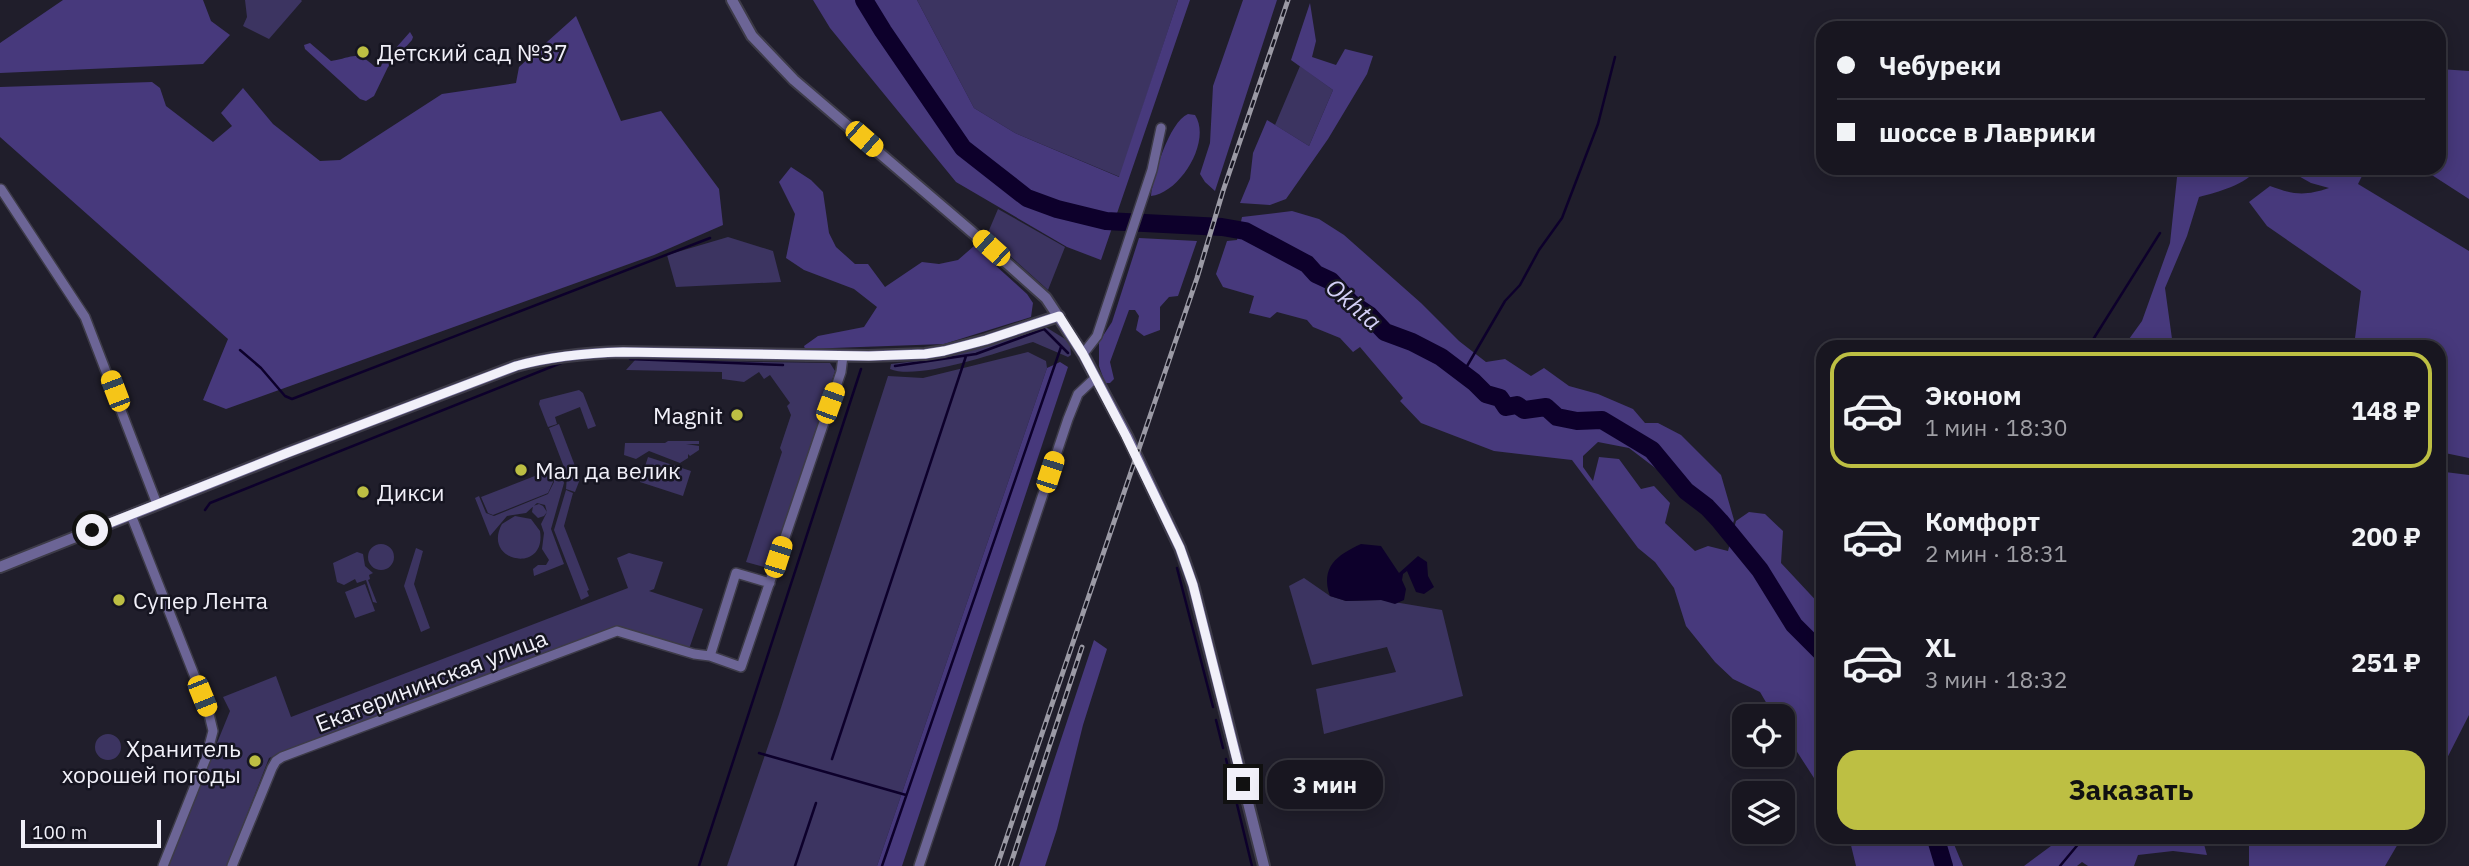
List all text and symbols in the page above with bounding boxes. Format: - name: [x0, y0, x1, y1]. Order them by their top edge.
- place label: Детский сад №37: [377, 37, 568, 67]
- marker: Детский сад №37: [355, 44, 371, 60]
- text: Чебуреки: [1879, 48, 2001, 82]
- text: шоссе в Лаврики: [1879, 115, 2096, 149]
- car: [842, 117, 887, 161]
- car: [969, 226, 1014, 270]
- water label: Okhta: [1319, 271, 1389, 337]
- car: [98, 368, 133, 414]
- text: Эконом: [1925, 378, 2022, 412]
- icon: car: [1841, 379, 1904, 442]
- car: [813, 380, 848, 426]
- text: 148 ₽: [2351, 393, 2421, 427]
- place label: Magnit: [653, 400, 723, 430]
- marker: Magnit: [729, 407, 745, 423]
- text: 1 мин · 18:30: [1925, 412, 2068, 442]
- car: [1034, 449, 1067, 495]
- place label: Мал да велик: [535, 455, 681, 485]
- marker: Мал да велик: [513, 462, 529, 478]
- place label: Дикси: [377, 477, 445, 507]
- marker: Дикси: [355, 484, 371, 500]
- text: Комфорт: [1925, 504, 2040, 538]
- icon: car: [1841, 505, 1904, 568]
- route start: [76, 514, 108, 546]
- text: 200 ₽: [2351, 519, 2421, 553]
- car: [762, 534, 795, 580]
- text: 2 мин · 18:31: [1925, 538, 2068, 568]
- place label: Супер Лента: [133, 585, 268, 615]
- marker: Супер Лента: [111, 592, 127, 608]
- street label: Екатерининская улица: [311, 622, 551, 738]
- text: XL: [1925, 630, 1956, 664]
- icon: car: [1841, 631, 1904, 694]
- text: 251 ₽: [2351, 645, 2421, 679]
- text: 3 мин · 18:32: [1925, 664, 2068, 694]
- car: [185, 673, 220, 719]
- map controls: [1732, 704, 1795, 844]
- button: locate: [1732, 704, 1795, 767]
- place label: Хранитель хорошей погоды: [62, 733, 241, 789]
- button: Заказать: [1837, 750, 2425, 830]
- marker: Хранитель хорошей погоды: [247, 753, 263, 769]
- callout: 3 мин: [1268, 760, 1383, 808]
- route end: [1227, 768, 1259, 800]
- text: 3 мин: [1293, 769, 1357, 799]
- button: layers: [1732, 781, 1795, 844]
- scale bar: [21, 817, 161, 849]
- text: 100 m: [32, 820, 87, 844]

